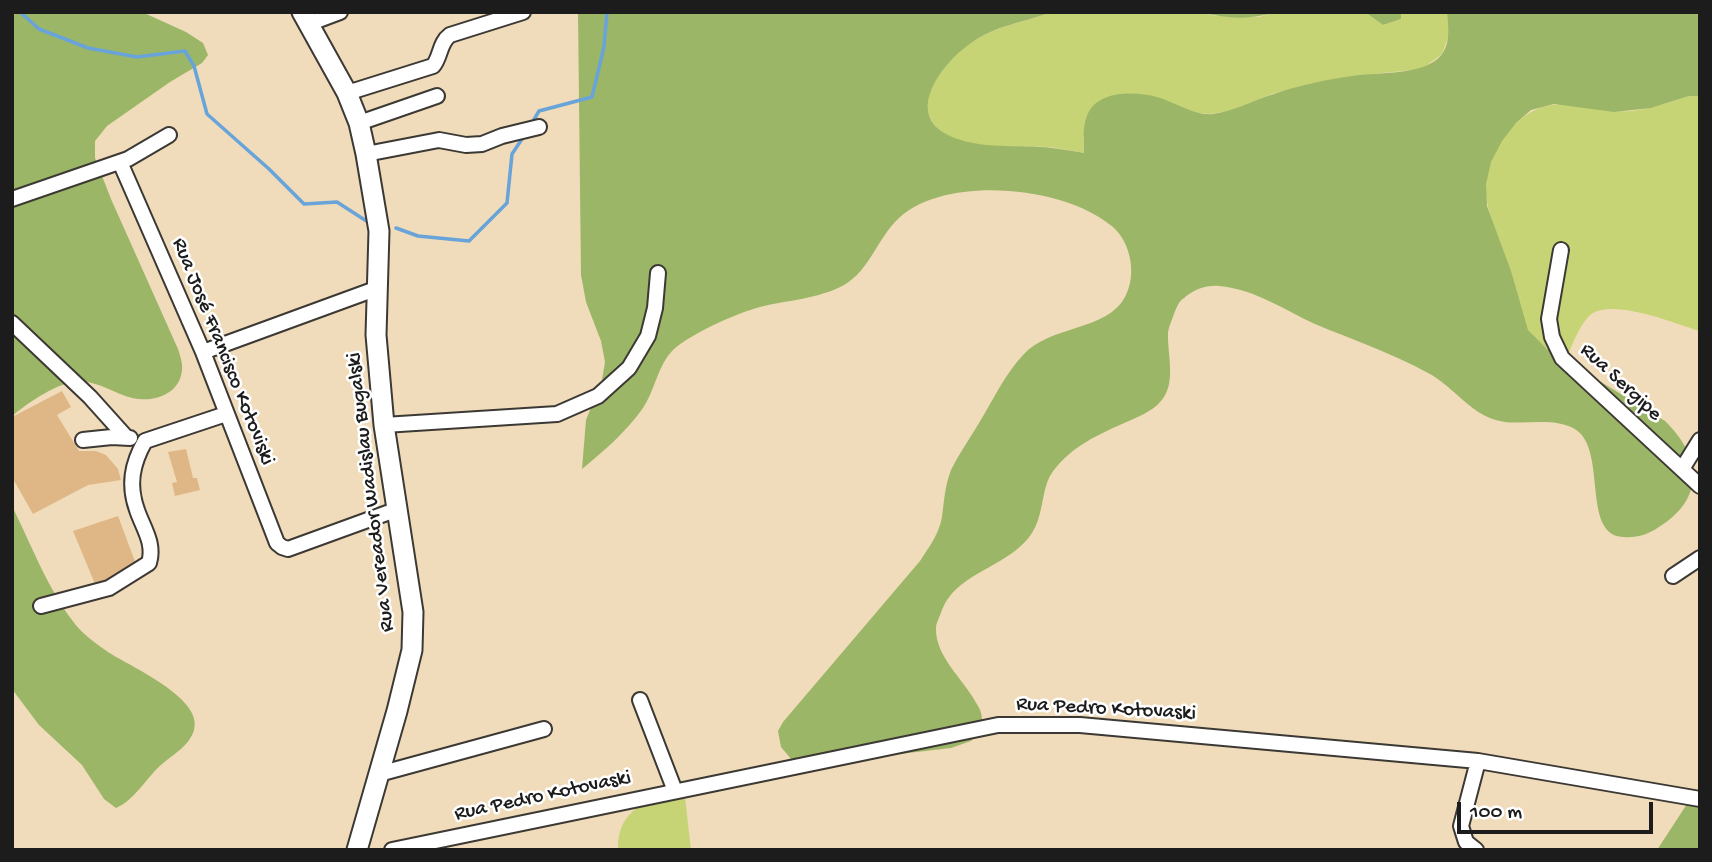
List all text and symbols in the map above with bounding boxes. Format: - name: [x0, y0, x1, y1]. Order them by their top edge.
- street label: Rua José Francisco Kotoviski: [165, 235, 279, 469]
- street label: Rua Sergipe: [1574, 339, 1666, 427]
- street label: Rua Vereador Wadislau Bugalski: [342, 351, 402, 633]
- street label: Rua Pedro Kotovaski: [1015, 693, 1197, 727]
- street label: Rua Pedro Kotovaski: [452, 766, 634, 828]
- scale bar: [1460, 788, 1656, 832]
- text: 100 m: [1470, 801, 1522, 826]

